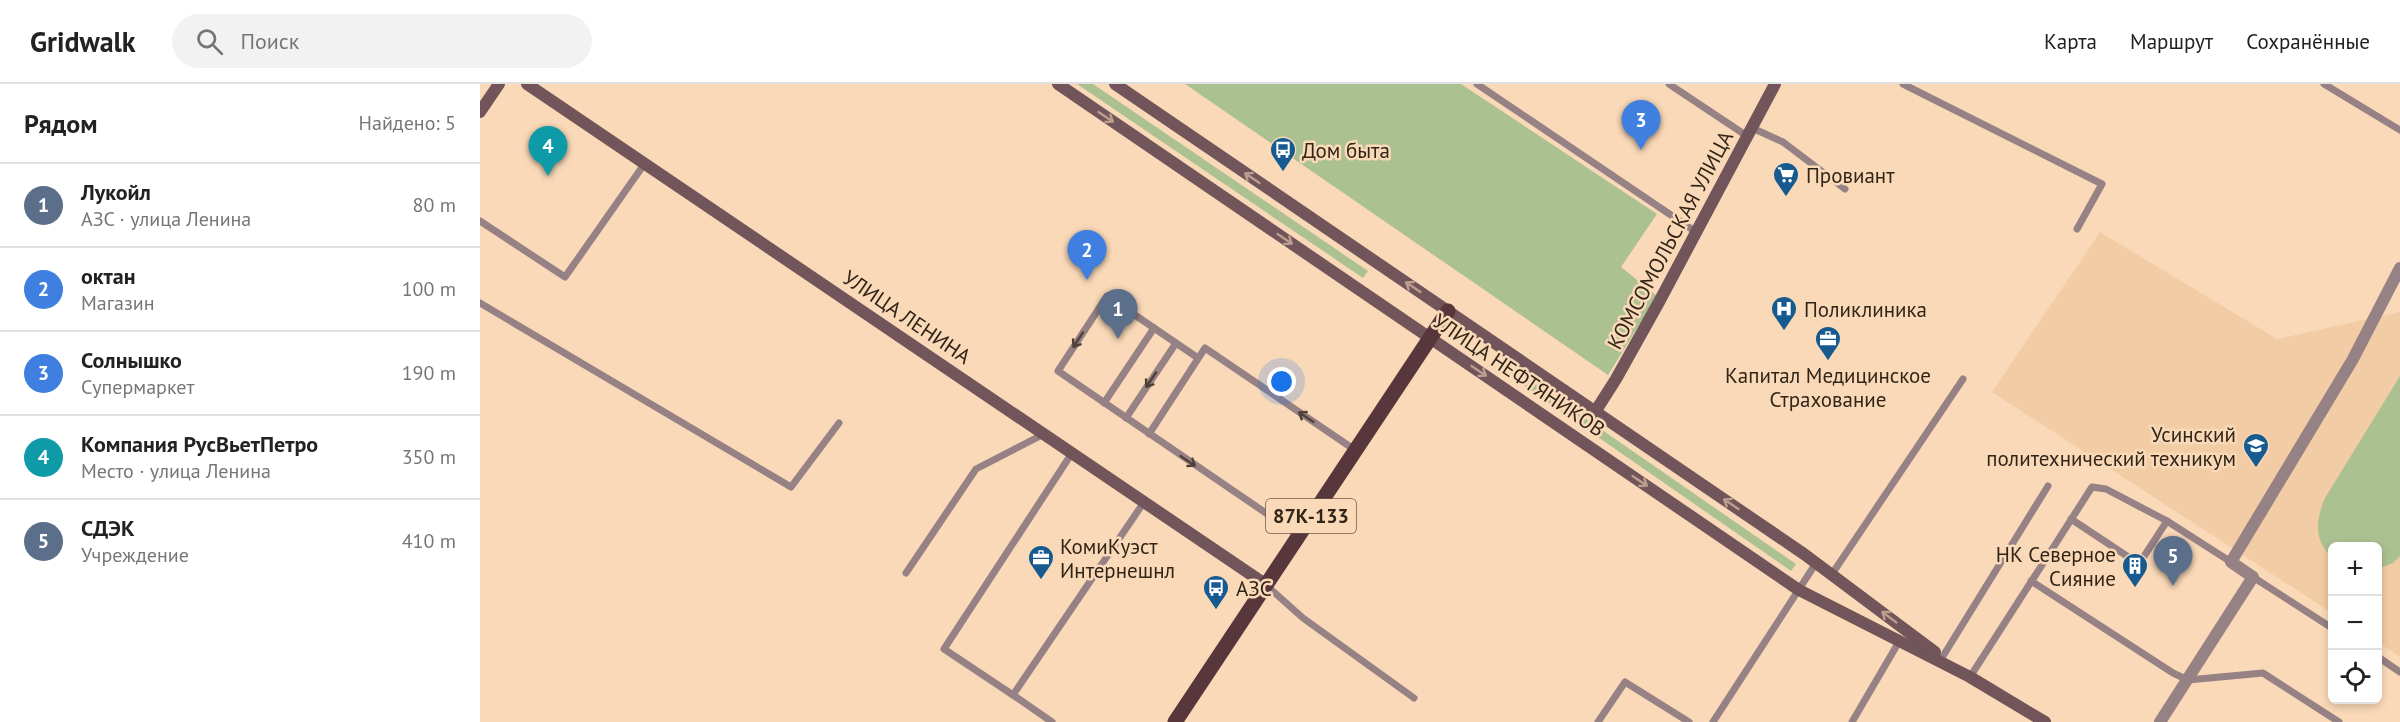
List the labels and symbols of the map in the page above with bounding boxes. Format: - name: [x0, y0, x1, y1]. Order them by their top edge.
- pin: 3: [1622, 100, 1660, 150]
- one-way arrow: [1098, 111, 1114, 123]
- pin: 4: [528, 126, 568, 176]
- street label: КОМСОМОЛЬСКАЯ УЛИЦА: [1601, 126, 1739, 354]
- bus stop icon: Дом быта: [1268, 135, 1298, 173]
- place label: Дом быта: [1302, 137, 1390, 164]
- supermarket icon: Провиант: [1771, 160, 1801, 198]
- place label: Провиант: [1806, 162, 1895, 189]
- one-way arrow: [1244, 171, 1261, 184]
- pin: 2: [1068, 230, 1106, 280]
- one-way arrow: [1276, 233, 1292, 245]
- street label: УЛИЦА ЛЕНИНА: [838, 264, 977, 370]
- one-way arrow: [1405, 281, 1422, 294]
- pin: 1: [1098, 290, 1138, 339]
- hospital icon: Поликлиника: [1769, 294, 1799, 332]
- place label: Поликлиника: [1804, 296, 1927, 323]
- street label: УЛИЦА НЕФТЯНИКОВ: [1428, 307, 1610, 443]
- office icon: Капитал Медицинское Страхование: [1813, 324, 1843, 362]
- one-way arrow: [1072, 332, 1084, 348]
- place label: Капитал Медицинское Страхование: [1725, 362, 1931, 413]
- one-way arrow: [1470, 365, 1486, 377]
- your location: [1267, 367, 1296, 396]
- one-way arrow: [1145, 372, 1157, 388]
- one-way arrow: [1299, 411, 1315, 423]
- place label: Усинский политехнический техникум: [1986, 421, 2236, 472]
- school or university icon: Усинский политехнический техникум: [2241, 431, 2271, 469]
- one-way arrow: [1179, 454, 1196, 467]
- one-way arrow: [1631, 475, 1647, 487]
- one-way arrow: [1723, 498, 1739, 510]
- road number: 87К-133: [1266, 499, 1356, 533]
- place label: КомиКуэст Интернешнл: [1060, 533, 1175, 584]
- pin: 5: [2154, 536, 2192, 586]
- place label: НК Северное Сияние: [1996, 541, 2116, 592]
- office icon: КомиКуэст Интернешнл: [1026, 543, 1056, 581]
- building icon: НК Северное Сияние: [2120, 551, 2150, 589]
- bus stop icon: АЗС: [1201, 573, 1231, 611]
- place label: АЗС: [1236, 575, 1272, 602]
- one-way arrow: [1882, 611, 1898, 623]

